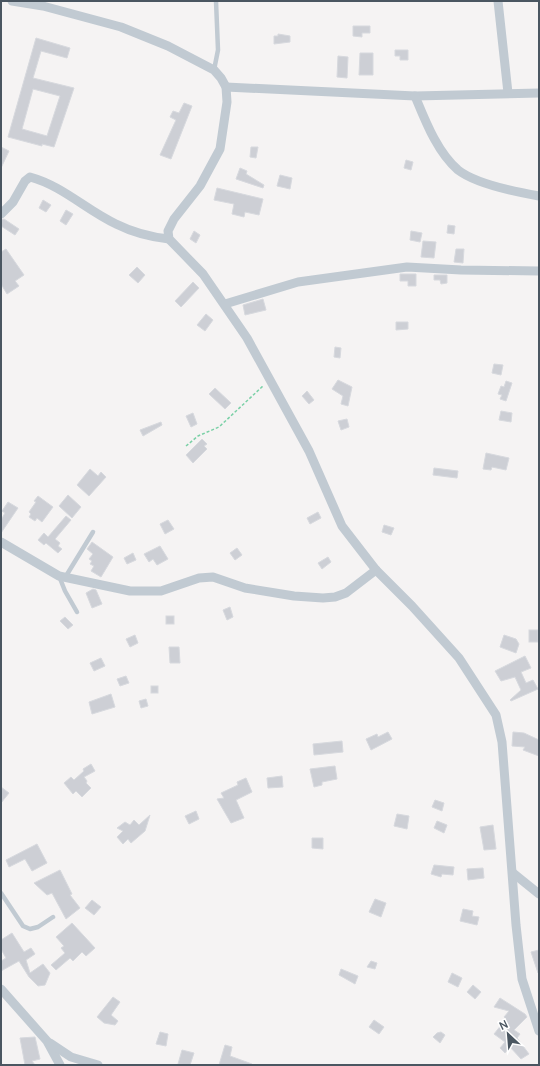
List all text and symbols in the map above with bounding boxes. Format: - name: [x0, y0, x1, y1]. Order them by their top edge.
- north arrow: [488, 1014, 528, 1054]
- text: N: [497, 1016, 510, 1033]

